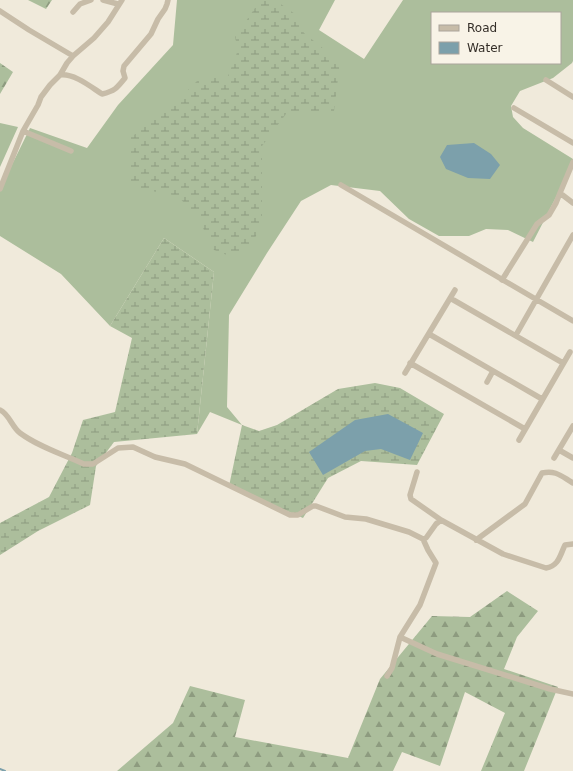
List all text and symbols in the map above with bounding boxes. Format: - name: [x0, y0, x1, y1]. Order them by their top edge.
- legend: [431, 12, 561, 64]
- text: Road: [467, 21, 497, 35]
- text: Water: [467, 41, 503, 55]

